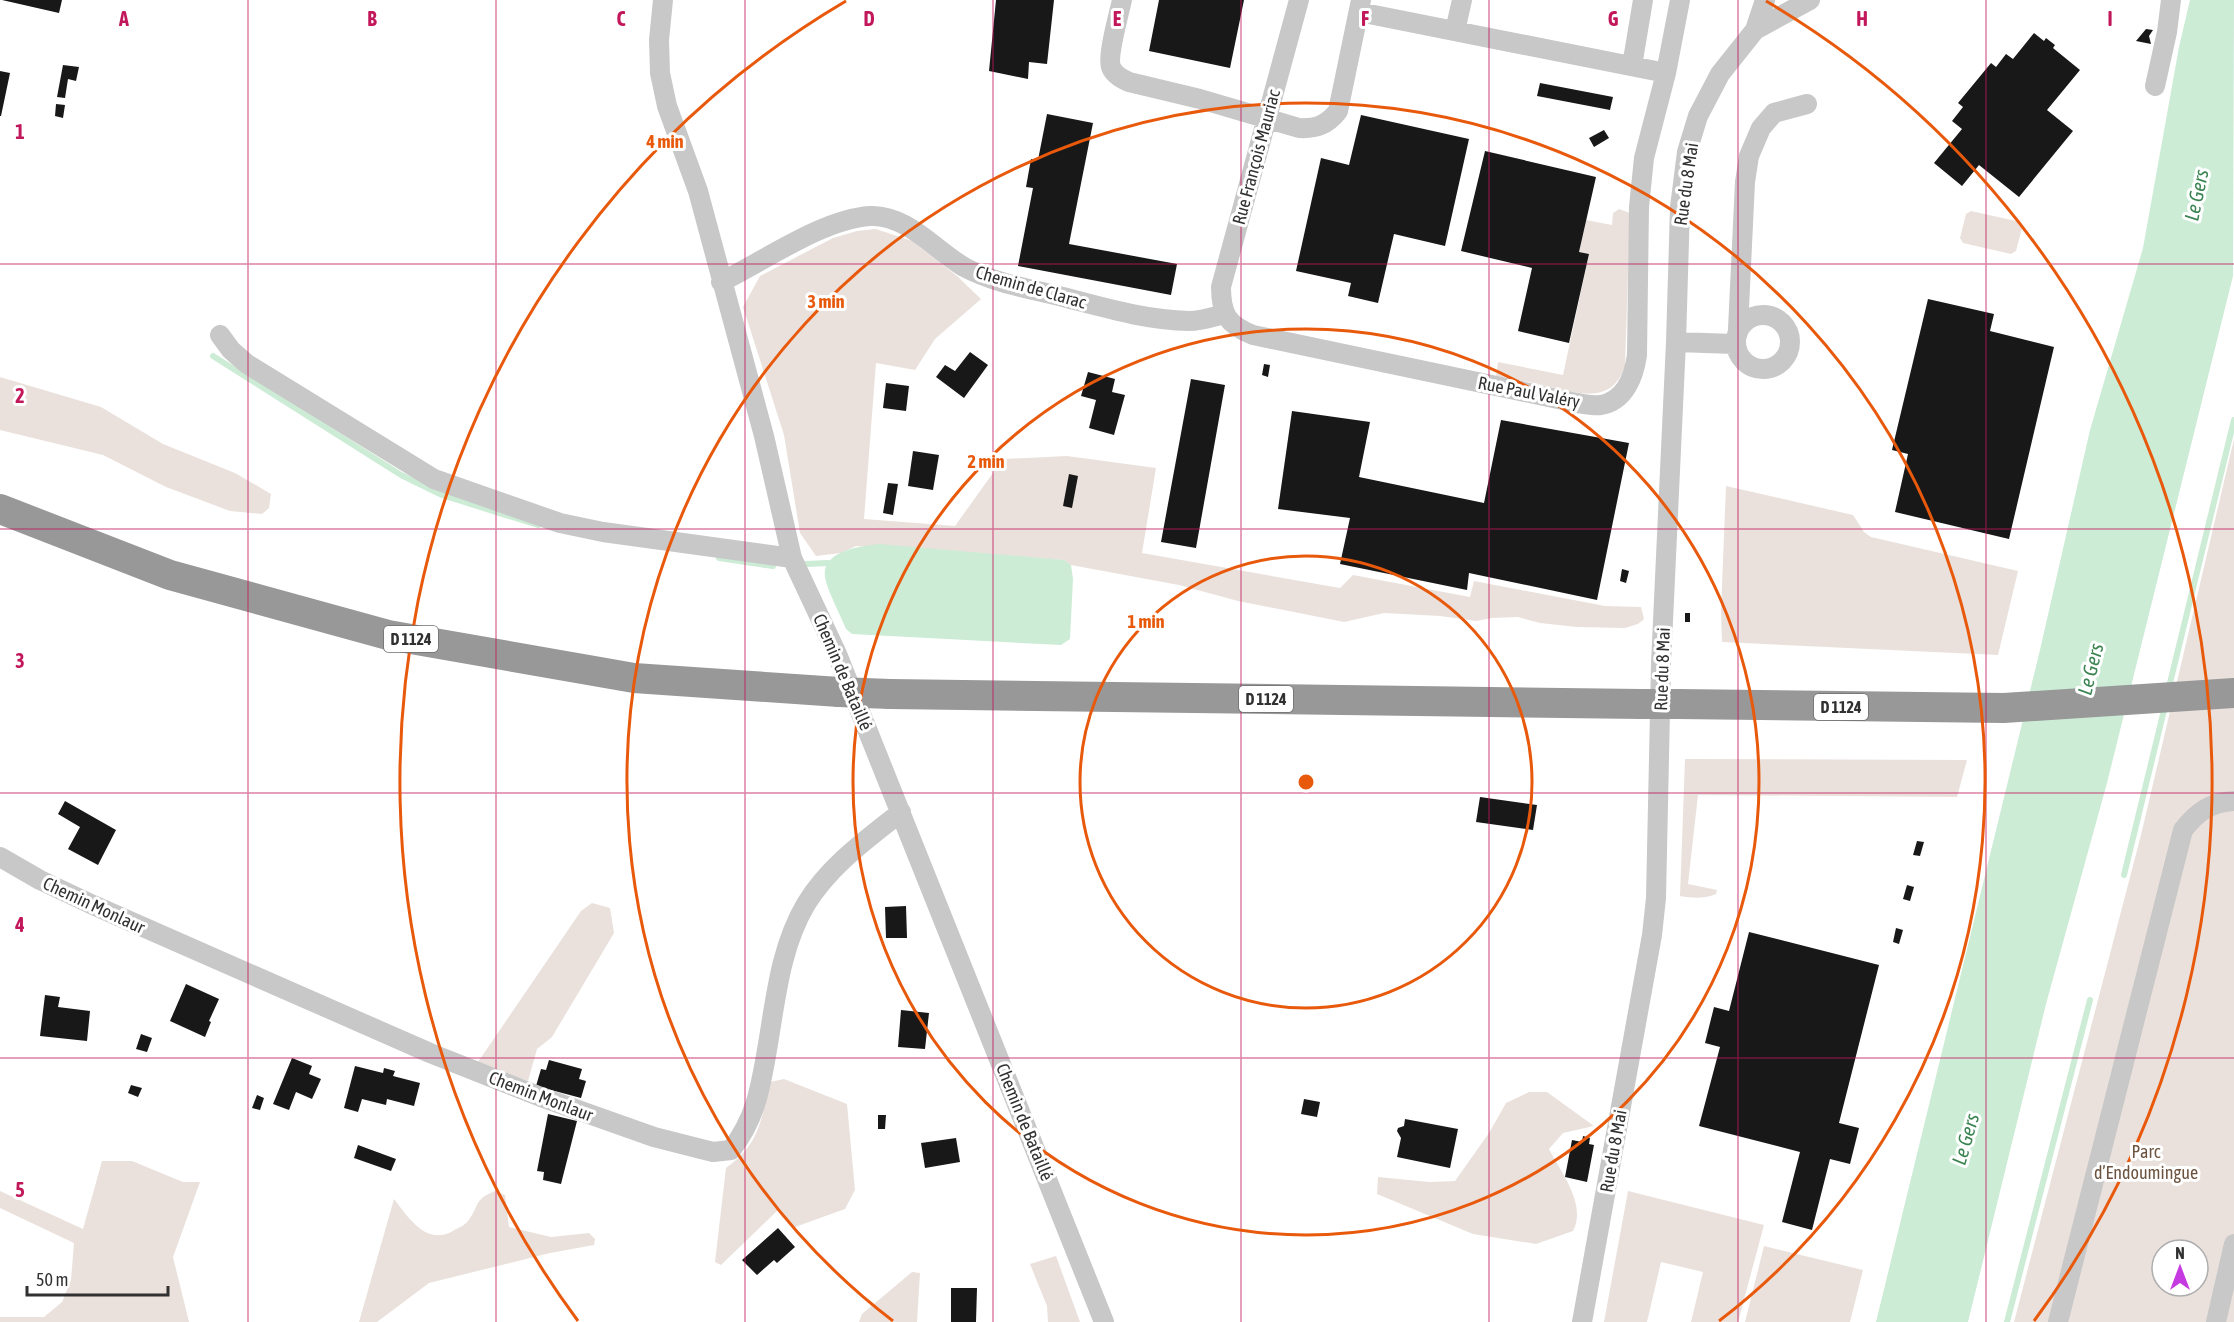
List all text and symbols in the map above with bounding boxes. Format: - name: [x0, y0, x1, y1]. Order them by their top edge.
- text: A: [118, 7, 129, 30]
- text: B: [367, 7, 377, 30]
- text: C: [617, 7, 626, 30]
- text: D: [863, 7, 875, 30]
- text: E: [1113, 7, 1122, 30]
- text: F: [1361, 7, 1369, 30]
- text: G: [1608, 7, 1619, 30]
- text: H: [1856, 7, 1868, 30]
- text: I: [2107, 7, 2113, 30]
- street label: Rue François Mauriac: [1228, 87, 1284, 227]
- text: 1: [15, 120, 25, 143]
- text: 4 min: [646, 131, 684, 152]
- street label: Rue du 8 Mai: [1670, 141, 1702, 227]
- water label: Le Gers: [2179, 167, 2213, 223]
- street label: Chemin de Clarac: [973, 261, 1089, 313]
- text: 3 min: [808, 291, 845, 312]
- street label: Rue Paul Valéry: [1476, 372, 1582, 412]
- text: 2: [15, 384, 25, 407]
- text: 2 min: [968, 451, 1005, 472]
- street label: Chemin de Bataillé: [809, 611, 877, 733]
- text: 1 min: [1128, 611, 1165, 632]
- road number: D 1124: [384, 626, 438, 652]
- street label: Rue du 8 Mai: [1650, 627, 1674, 711]
- water label: Le Gers: [2073, 641, 2107, 697]
- text: 3: [15, 649, 25, 672]
- road number: D 1124: [1239, 686, 1293, 712]
- road number: D 1124: [1814, 694, 1868, 720]
- centre of rings: [1296, 772, 1316, 792]
- street label: Chemin Monlaur: [40, 872, 149, 938]
- text: 4: [14, 913, 25, 936]
- street label: Chemin de Bataillé: [992, 1060, 1058, 1184]
- street label: Chemin Monlaur: [486, 1067, 597, 1126]
- street label: Rue du 8 Mai: [1595, 1108, 1631, 1194]
- water label: Le Gers: [1947, 1111, 1983, 1167]
- park label: Parc d’Endoumingue: [2094, 1141, 2198, 1183]
- text: 5: [15, 1178, 25, 1201]
- north arrow: [2150, 1238, 2210, 1298]
- text: N: [2175, 1244, 2185, 1262]
- scale bar: [27, 1259, 168, 1297]
- text: 50 m: [36, 1269, 68, 1290]

